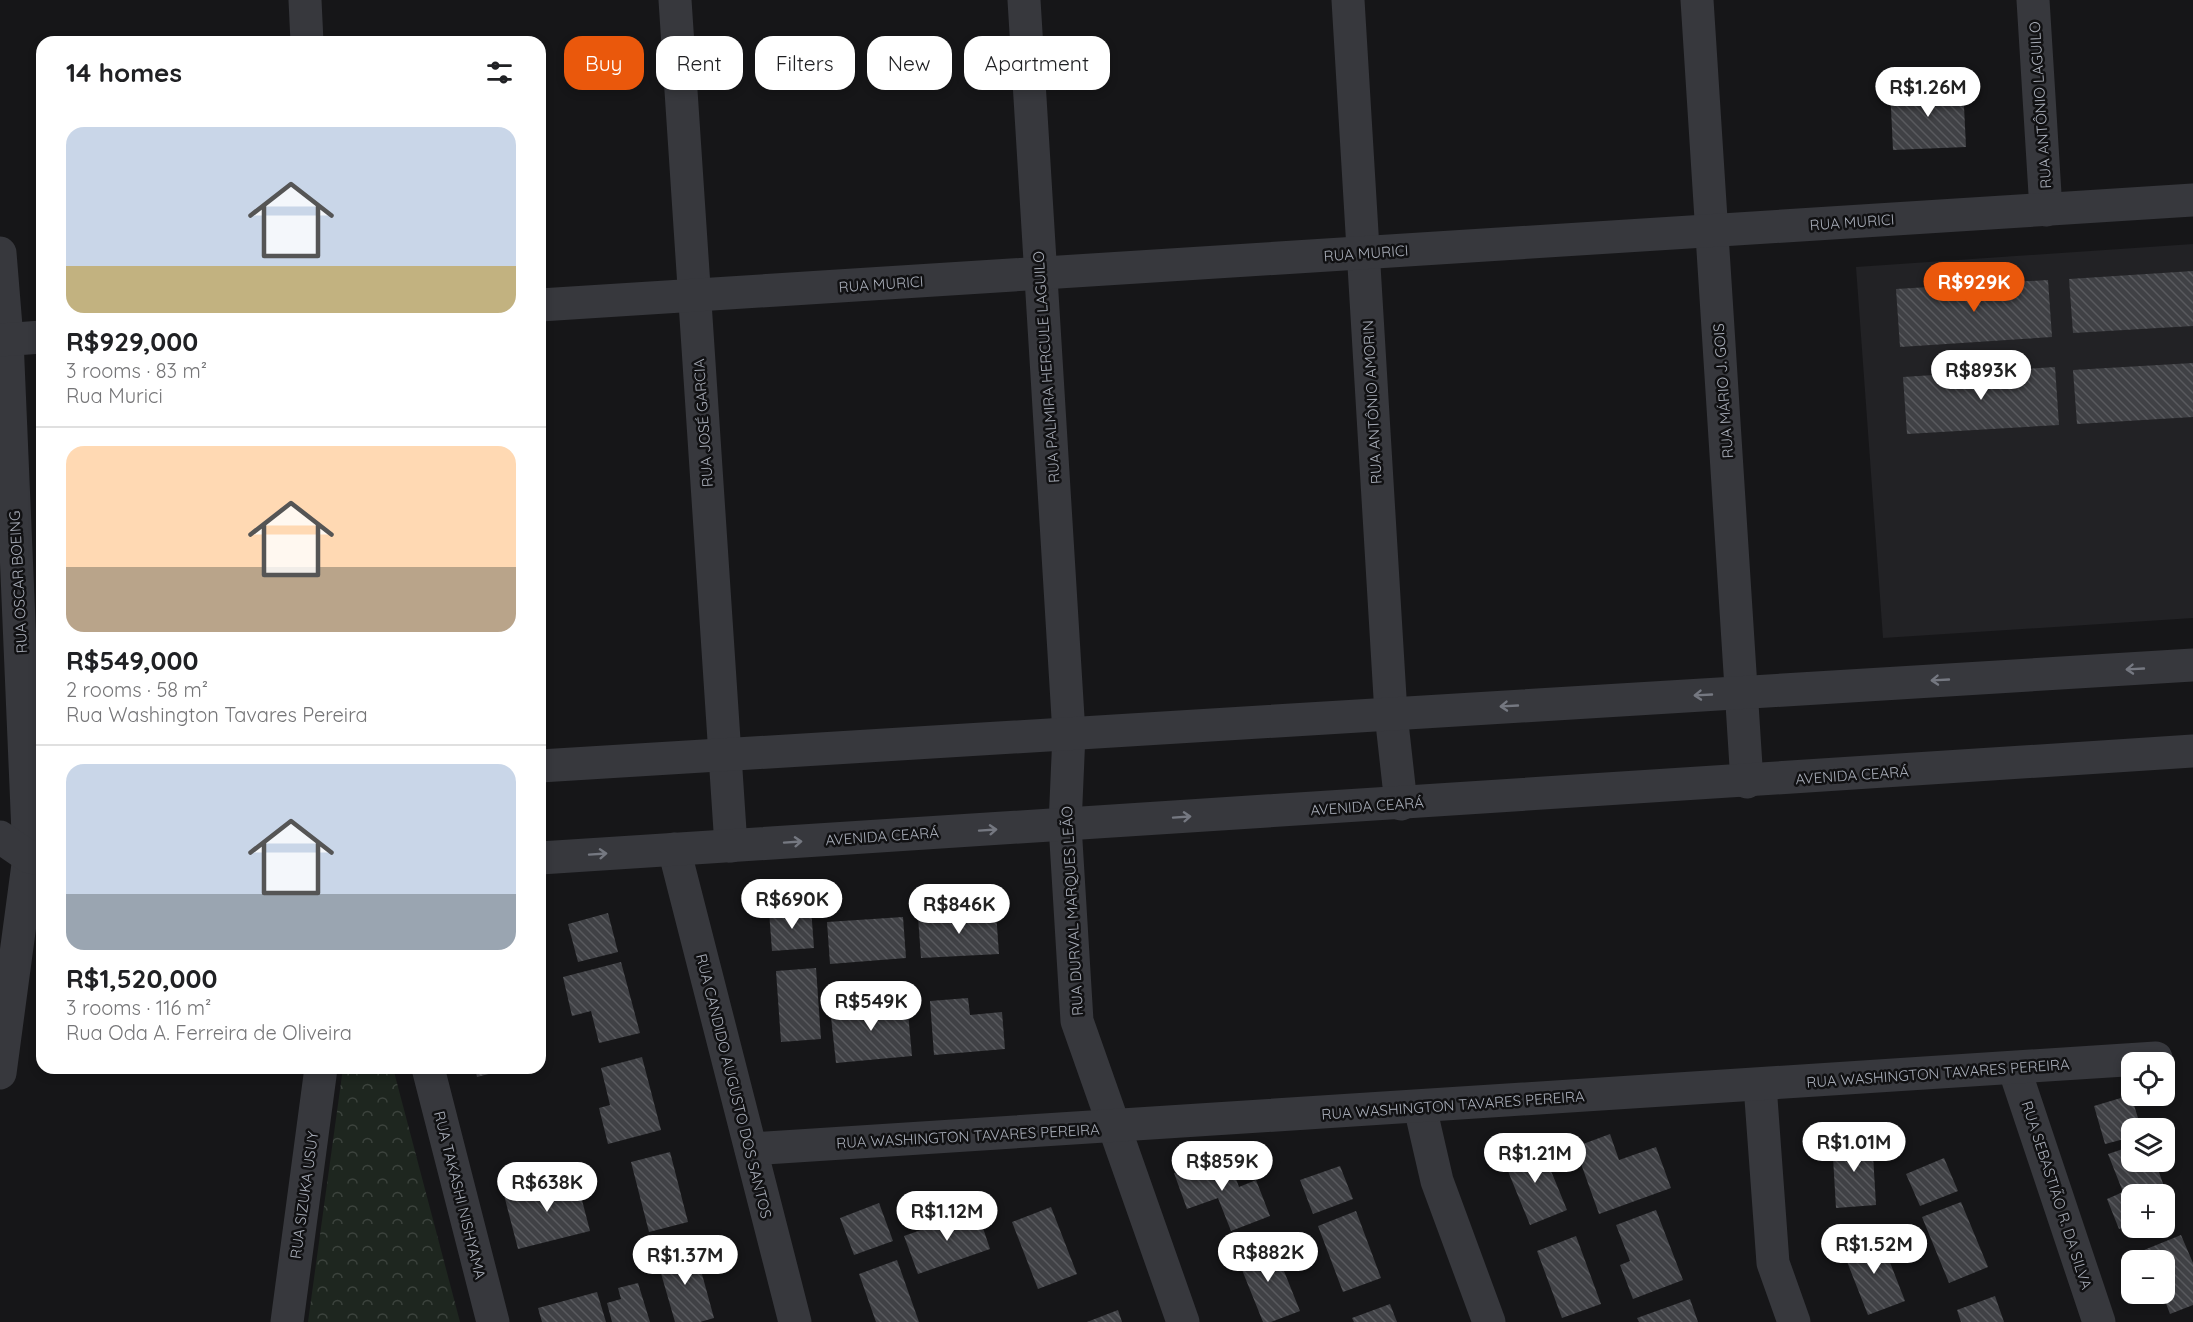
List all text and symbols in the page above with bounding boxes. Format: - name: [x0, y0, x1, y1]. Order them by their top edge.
- street label: RUA ANTÔNIO LAGUILO: [2025, 21, 2055, 189]
- chip: Buy: [564, 36, 644, 90]
- chip: Rent: [656, 36, 743, 90]
- chip: Filters: [755, 36, 855, 90]
- chip: New: [867, 36, 952, 90]
- chip: Apartment: [964, 36, 1110, 90]
- text: 14 homes: [66, 56, 182, 89]
- icon: filters: [483, 56, 516, 89]
- pin: R$1.26M: [1873, 67, 1983, 118]
- text: R$1.26M: [1889, 74, 1967, 99]
- icon: home: [237, 166, 345, 274]
- street label: RUA MURICI: [1809, 210, 1895, 234]
- street label: RUA MURICI: [1323, 241, 1409, 265]
- street label: RUA PALMIRA HERCULE LAGUILO: [1028, 250, 1064, 484]
- pin: R$929K: [1925, 262, 2023, 313]
- text: R$929K: [1938, 269, 2010, 294]
- street label: RUA MURICI: [838, 272, 924, 296]
- street label: RUA ANTÔNIO AMORIN: [1358, 320, 1386, 484]
- street label: RUA MÁRIO J. GOIS: [1709, 323, 1737, 459]
- text: R$929,000: [66, 325, 198, 358]
- pin: R$893K: [1932, 350, 2030, 401]
- text: R$893K: [1945, 357, 2017, 382]
- text: 3 rooms · 83 m²: [66, 358, 207, 383]
- street label: RUA JOSÉ GARCIA: [689, 358, 717, 488]
- text: Rua Murici: [66, 383, 163, 408]
- icon: home: [237, 485, 345, 593]
- street label: RUA OSCAR BOEING: [5, 510, 31, 654]
- text: R$549,000: [66, 644, 198, 677]
- one-way arrow: [2125, 663, 2145, 674]
- one-way arrow: [1930, 675, 1950, 686]
- text: 2 rooms · 58 m²: [66, 677, 208, 702]
- one-way arrow: [1694, 689, 1714, 700]
- one-way arrow: [1499, 701, 1519, 712]
- text: Rua Washington Tavares Pereira: [66, 702, 368, 727]
- street label: AVENIDA CEARÁ: [1795, 762, 1910, 788]
- street label: AVENIDA CEARÁ: [1310, 793, 1425, 819]
- icon: home: [237, 803, 345, 911]
- street label: RUA DURVAL MARQUES LEÃO: [1057, 806, 1087, 1016]
- one-way arrow: [1172, 812, 1192, 823]
- street label: AVENIDA CEARÁ: [825, 823, 940, 849]
- one-way arrow: [977, 824, 997, 835]
- one-way arrow: [783, 836, 802, 847]
- one-way arrow: [588, 848, 608, 859]
- pin: R$690K: [743, 879, 841, 930]
- pin: R$846K: [910, 884, 1008, 935]
- text: R$690K: [755, 886, 829, 911]
- text: R$846K: [923, 891, 995, 916]
- street label: RUA CANDIDO AUGUSTO DOS SANTOS: [692, 952, 776, 1220]
- text: R$1,520,000: [66, 962, 217, 995]
- pin: R$549K: [822, 981, 920, 1032]
- text: R$549K: [834, 988, 908, 1013]
- text: 3 rooms · 116 m²: [66, 995, 211, 1020]
- text: Rua Oda A. Ferreira de Oliveira: [66, 1020, 352, 1045]
- map controls: [2121, 1052, 2175, 1304]
- button: locate: [2121, 1052, 2175, 1106]
- street label: RUA WASHINGTON TAVARES PEREIRA: [1806, 1054, 2071, 1092]
- street label: RUA WASHINGTON TAVARES PEREIRA: [1321, 1086, 1586, 1124]
- street label: RUA SEBASTIÃO R. DA SILVA: [2017, 1098, 2097, 1292]
- street label: RUA TAKASHI NISHYAMA: [430, 1109, 490, 1281]
- button: layers: [2121, 1118, 2175, 1172]
- street label: RUA WASHINGTON TAVARES PEREIRA: [836, 1120, 1101, 1152]
- pin: R$1.01M: [1799, 1122, 1909, 1173]
- street label: RUA SIZUKA USUY: [286, 1129, 322, 1260]
- text: R$1.01M: [1817, 1129, 1891, 1154]
- pin: R$1.21M: [1480, 1133, 1590, 1184]
- text: R$1.21M: [1498, 1140, 1572, 1165]
- pin: R$859K: [1173, 1141, 1271, 1192]
- text: R$859K: [1186, 1148, 1258, 1173]
- pin: R$638K: [498, 1162, 596, 1213]
- text: R$638K: [511, 1169, 583, 1194]
- button: +: [2121, 1184, 2175, 1238]
- pin: R$1.12M: [892, 1191, 1002, 1242]
- text: R$1.12M: [911, 1198, 983, 1223]
- pin: R$1.52M: [1819, 1224, 1929, 1275]
- text: R$1.52M: [1835, 1231, 1913, 1256]
- pin: R$882K: [1219, 1232, 1317, 1283]
- pin: R$1.37M: [630, 1235, 740, 1286]
- text: R$882K: [1232, 1239, 1304, 1264]
- text: R$1.37M: [647, 1242, 723, 1267]
- button: −: [2121, 1250, 2175, 1304]

